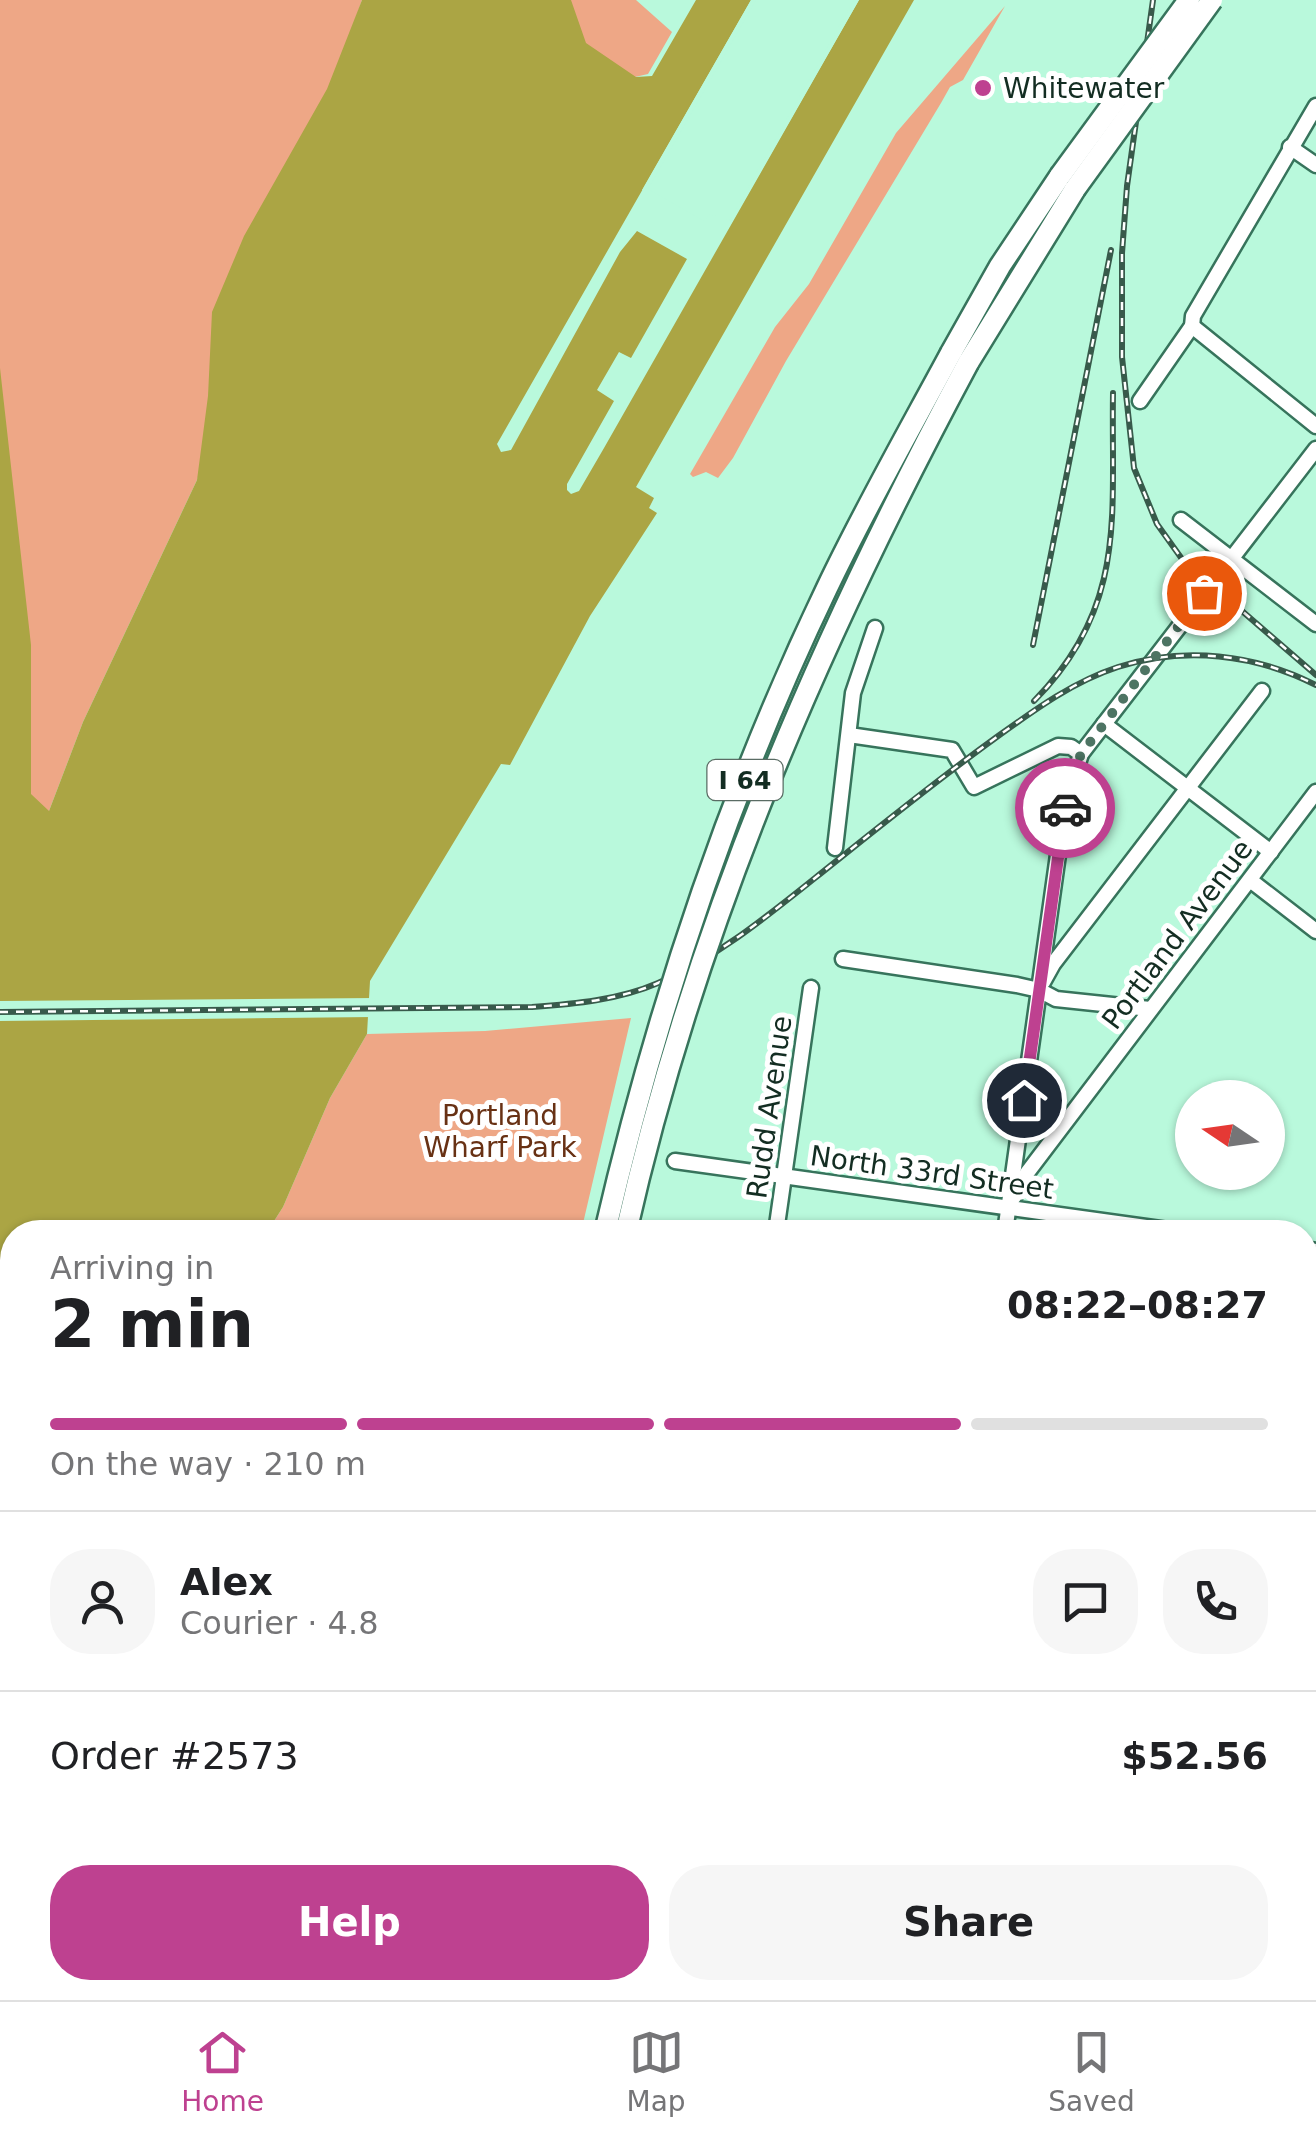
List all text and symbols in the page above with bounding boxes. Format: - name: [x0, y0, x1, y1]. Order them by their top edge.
- place label: Whitewater: [1003, 72, 1165, 105]
- marker: Whitewater: [972, 77, 994, 99]
- pin: [1162, 551, 1247, 636]
- icon: bag: [1177, 566, 1232, 621]
- courier: [1015, 758, 1115, 858]
- road number: I 64: [708, 760, 782, 800]
- icon: car: [1038, 781, 1093, 836]
- street label: Portland Avenue: [1095, 833, 1259, 1036]
- street label: Rudd Avenue: [740, 1013, 799, 1201]
- pin: [982, 1058, 1067, 1143]
- icon: home: [997, 1073, 1052, 1128]
- north arrow: [1175, 1080, 1285, 1190]
- map controls: [1175, 1080, 1285, 1190]
- park label: Portland Wharf Park: [423, 1099, 577, 1164]
- street label: North 33rd Street: [808, 1139, 1056, 1206]
- text: Arriving in: [50, 1249, 214, 1287]
- text: 08:22–08:27: [1007, 1283, 1268, 1327]
- text: 2 min: [50, 1287, 254, 1362]
- text: On the way · 210 m: [50, 1445, 366, 1483]
- button: person: [50, 1549, 155, 1654]
- button: chat: [1033, 1549, 1138, 1654]
- button: phone: [1163, 1549, 1268, 1654]
- text: Alex: [180, 1560, 273, 1604]
- text: Courier · 4.8: [180, 1604, 379, 1642]
- text: Order #2573: [50, 1734, 299, 1778]
- text: $52.56: [1121, 1734, 1268, 1778]
- button: Help: [50, 1865, 649, 1980]
- button: Share: [669, 1865, 1268, 1980]
- tab: Home: [181, 2025, 264, 2118]
- tab: Map: [627, 2025, 686, 2118]
- tab: Saved: [1048, 2025, 1135, 2118]

